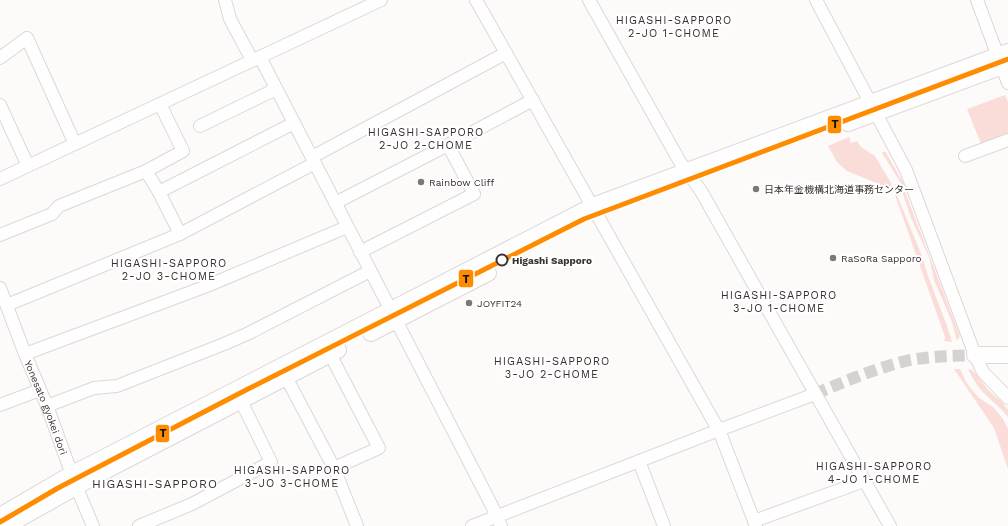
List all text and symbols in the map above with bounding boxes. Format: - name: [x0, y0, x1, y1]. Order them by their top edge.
- district label: HIGASHI-SAPPORO 2-JO 1-CHOME: [616, 14, 732, 40]
- line badge: T: [827, 115, 842, 134]
- text: T: [831, 118, 839, 131]
- district label: HIGASHI-SAPPORO 2-JO 2-CHOME: [368, 126, 484, 152]
- marker: Rainbow Cliff: [416, 177, 426, 187]
- place label: Rainbow Cliff: [429, 177, 494, 188]
- marker: 日本年金機構北海道事務センター: [751, 184, 761, 194]
- place label: 日本年金機構北海道事務センター: [764, 184, 914, 195]
- marker: Higashi Sapporo: [495, 253, 509, 267]
- marker: RaSoRa Sapporo: [828, 253, 838, 263]
- place label: RaSoRa Sapporo: [841, 253, 922, 264]
- place label: Higashi Sapporo: [512, 255, 592, 266]
- district label: HIGASHI-SAPPORO 2-JO 3-CHOME: [111, 257, 227, 283]
- line badge: T: [458, 269, 474, 288]
- text: T: [462, 273, 470, 286]
- district label: HIGASHI-SAPPORO 3-JO 1-CHOME: [721, 289, 837, 315]
- marker: JOYFIT24: [464, 298, 474, 308]
- place label: JOYFIT24: [477, 298, 522, 309]
- district label: HIGASHI-SAPPORO 3-JO 2-CHOME: [494, 355, 610, 381]
- street label: Yonesato gyokei dori: [23, 359, 70, 456]
- line badge: T: [155, 424, 170, 443]
- text: T: [159, 427, 167, 440]
- district label: HIGASHI-SAPPORO 4-JO 1-CHOME: [816, 460, 932, 486]
- district label: HIGASHI-SAPPORO 3-JO 3-CHOME: [234, 464, 350, 490]
- district label: HIGASHI-SAPPORO: [92, 477, 218, 491]

